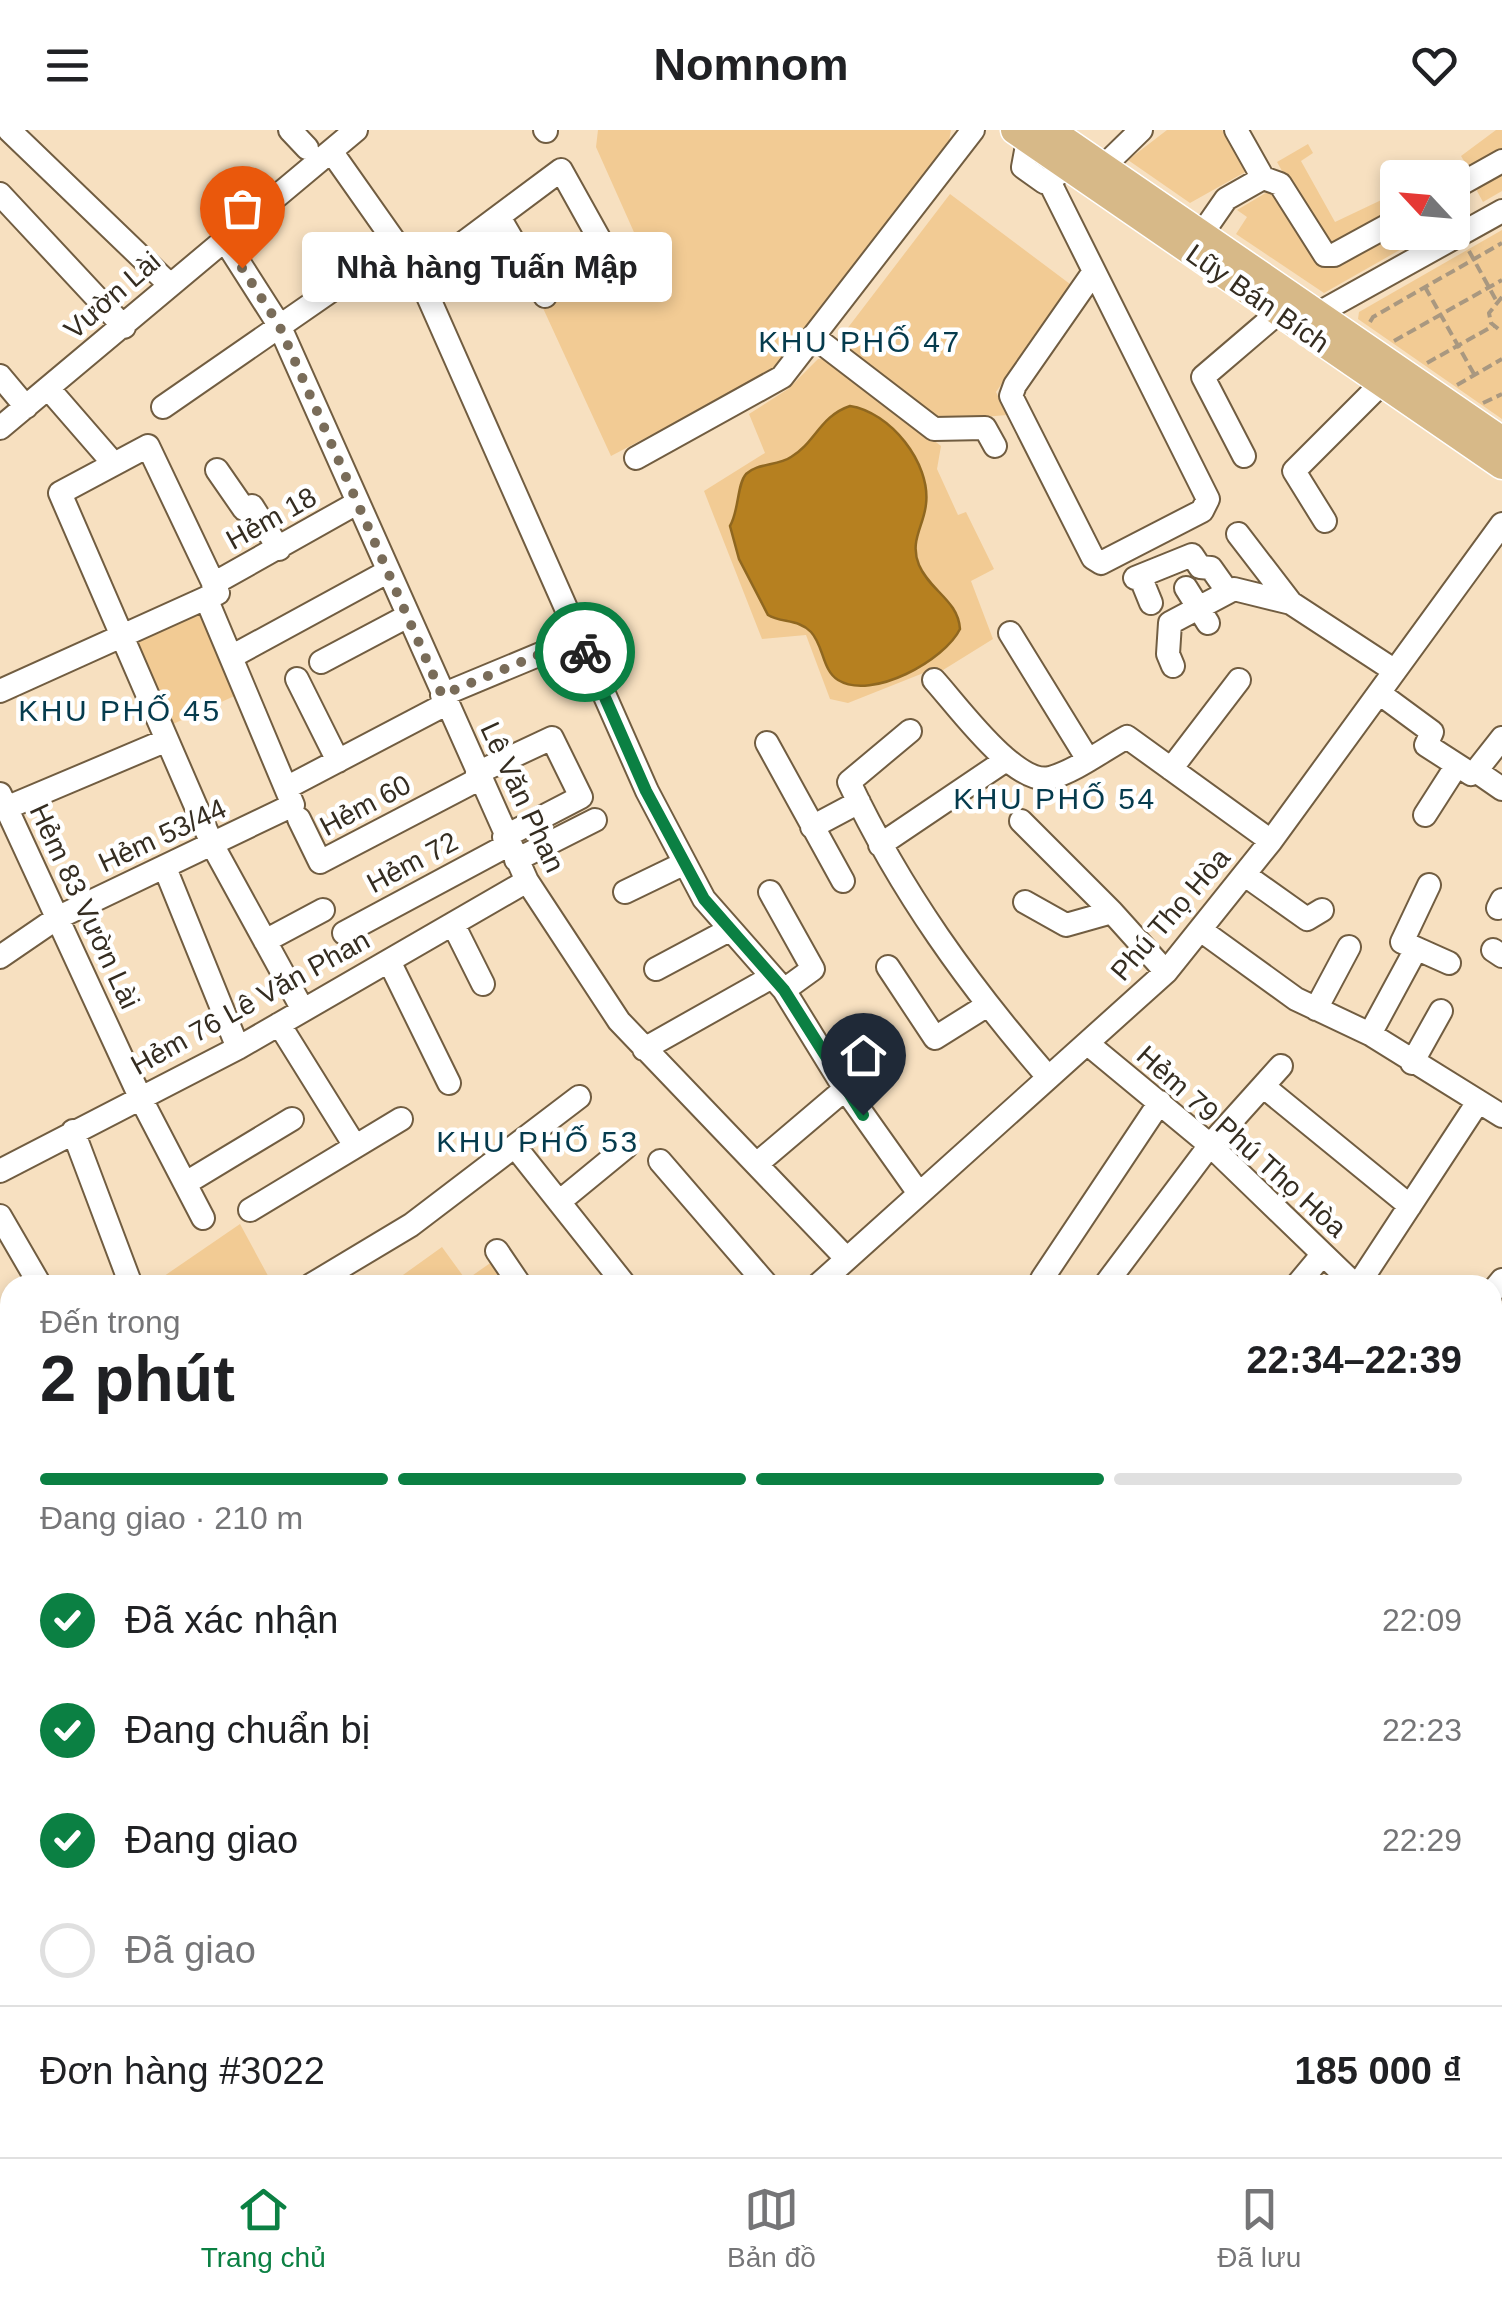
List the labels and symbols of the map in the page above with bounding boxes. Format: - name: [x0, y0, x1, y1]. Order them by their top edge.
- north arrow: [1380, 160, 1470, 250]
- pin: [200, 166, 285, 269]
- callout: Nhà hàng Tuấn Mập: [302, 233, 672, 303]
- street label: Lũy Bán Bích: [1181, 238, 1335, 359]
- street label: Vườn Lài: [58, 245, 166, 345]
- district label: KHU PHỐ 47: [758, 325, 962, 358]
- street label: Hẻm 18: [221, 481, 322, 556]
- courier: [535, 602, 635, 702]
- district label: KHU PHỐ 45: [18, 694, 222, 727]
- street label: Lê Văn Phan: [474, 717, 571, 877]
- street label: Hẻm 60: [315, 769, 416, 842]
- district label: KHU PHỐ 54: [953, 782, 1157, 815]
- street label: Hẻm 53/44: [94, 792, 231, 878]
- street label: Hẻm 83 Vườn Lài: [24, 799, 146, 1014]
- street label: Hẻm 72: [362, 826, 463, 899]
- street label: Phú Thọ Hòa: [1105, 842, 1236, 987]
- street label: Hẻm 76 Lê Văn Phan: [126, 924, 375, 1081]
- pin: [821, 1013, 906, 1116]
- street label: Hẻm 79 Phú Thọ Hòa: [1131, 1039, 1353, 1244]
- district label: KHU PHỐ 53: [436, 1125, 640, 1158]

